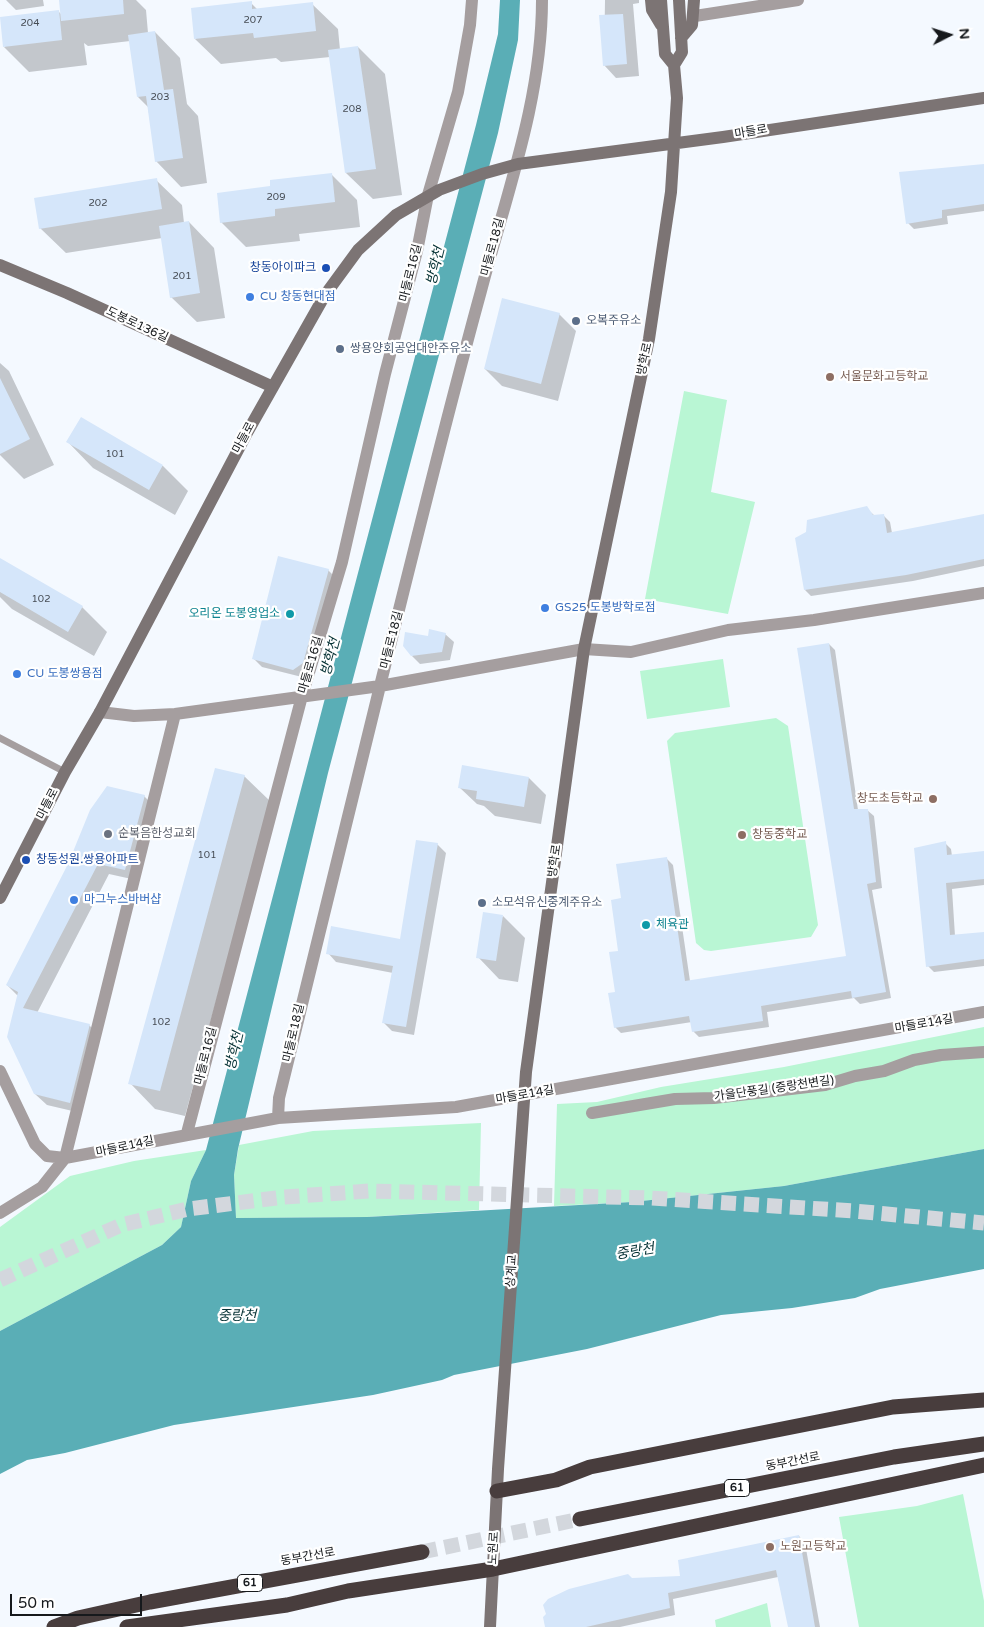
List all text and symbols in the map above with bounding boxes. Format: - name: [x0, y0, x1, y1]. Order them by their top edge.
- north arrow: [924, 10, 974, 60]
- house number: 207: [244, 14, 262, 26]
- house number: 204: [21, 17, 39, 29]
- text: N: [955, 27, 973, 40]
- house number: 203: [151, 91, 169, 103]
- house number: 208: [343, 103, 361, 115]
- street label: 마들로: [733, 122, 769, 142]
- house number: 209: [267, 191, 285, 203]
- house number: 202: [89, 197, 107, 209]
- street label: 마들로18길: [478, 217, 508, 277]
- street label: 마들로16길: [397, 243, 425, 303]
- water label: 방학천: [423, 245, 449, 287]
- place label: 창동아이파크: [250, 261, 316, 275]
- marker: 창동아이파크: [320, 262, 332, 274]
- house number: 201: [173, 270, 191, 282]
- place label: CU 창동현대점: [260, 290, 336, 304]
- marker: CU 창동현대점: [244, 291, 256, 303]
- street label: 도봉로136길: [104, 304, 170, 346]
- place label: 오복주유소: [586, 314, 641, 328]
- marker: 오복주유소: [570, 315, 582, 327]
- street label: 방학로: [635, 341, 655, 377]
- place label: 쌍용양회공업대안주유소: [350, 342, 471, 356]
- marker: 쌍용양회공업대안주유소: [334, 343, 346, 355]
- place label: 서울문화고등학교: [840, 370, 928, 384]
- marker: 서울문화고등학교: [824, 371, 836, 383]
- street label: 마들로: [230, 420, 258, 456]
- house number: 101: [106, 448, 124, 460]
- house number: 102: [32, 593, 50, 605]
- place label: GS25 도봉방학로점: [555, 601, 656, 615]
- marker: GS25 도봉방학로점: [539, 602, 551, 614]
- place label: 오리온 도봉영업소: [189, 607, 280, 621]
- marker: 오리온 도봉영업소: [284, 608, 296, 620]
- street label: 마들로18길: [378, 610, 406, 670]
- street label: 마들로16길: [296, 635, 326, 695]
- water label: 방학천: [318, 636, 344, 678]
- place label: CU 도봉쌍용점: [27, 667, 103, 681]
- marker: CU 도봉쌍용점: [11, 668, 23, 680]
- street label: 마들로: [34, 786, 62, 822]
- place label: 창도초등학교: [857, 792, 923, 806]
- marker: 창도초등학교: [927, 793, 939, 805]
- place label: 순복음한성교회: [118, 827, 195, 841]
- marker: 순복음한성교회: [102, 828, 114, 840]
- place label: 창동중학교: [752, 828, 807, 842]
- marker: 창동중학교: [736, 829, 748, 841]
- street label: 방학로: [546, 844, 564, 878]
- house number: 101: [198, 849, 216, 861]
- place label: 창동성원.쌍용아파트: [36, 853, 138, 867]
- marker: 창동성원.쌍용아파트: [20, 854, 32, 866]
- place label: 마그누스바버샵: [84, 893, 161, 907]
- marker: 마그누스바버샵: [68, 894, 80, 906]
- place label: 소모석유신중계주유소: [492, 896, 602, 910]
- marker: 소모석유신중계주유소: [476, 897, 488, 909]
- place label: 체육관: [656, 918, 689, 932]
- marker: 체육관: [640, 919, 652, 931]
- street label: 마들로18길: [280, 1003, 308, 1063]
- street label: 마들로14길: [894, 1012, 954, 1036]
- house number: 102: [152, 1016, 170, 1028]
- street label: 마들로16길: [192, 1026, 220, 1086]
- water label: 방학천: [222, 1030, 248, 1072]
- street label: 가을단풍길 (중랑천변길): [713, 1073, 835, 1105]
- street label: 마들로14길: [495, 1083, 555, 1107]
- street label: 마들로14길: [95, 1134, 155, 1160]
- water label: 중랑천: [615, 1241, 655, 1263]
- street label: 상계교: [504, 1254, 520, 1288]
- water label: 중랑천: [218, 1308, 256, 1324]
- street label: 동부간선로: [765, 1450, 821, 1474]
- road number: 61: [724, 1480, 750, 1496]
- street label: 노원로: [486, 1531, 502, 1565]
- place label: 노원고등학교: [780, 1540, 846, 1554]
- marker: 노원고등학교: [764, 1541, 776, 1553]
- street label: 동부간선로: [280, 1545, 336, 1569]
- road number: 61: [238, 1575, 262, 1592]
- scale bar: [12, 1584, 145, 1616]
- text: 50 m: [18, 1594, 55, 1612]

